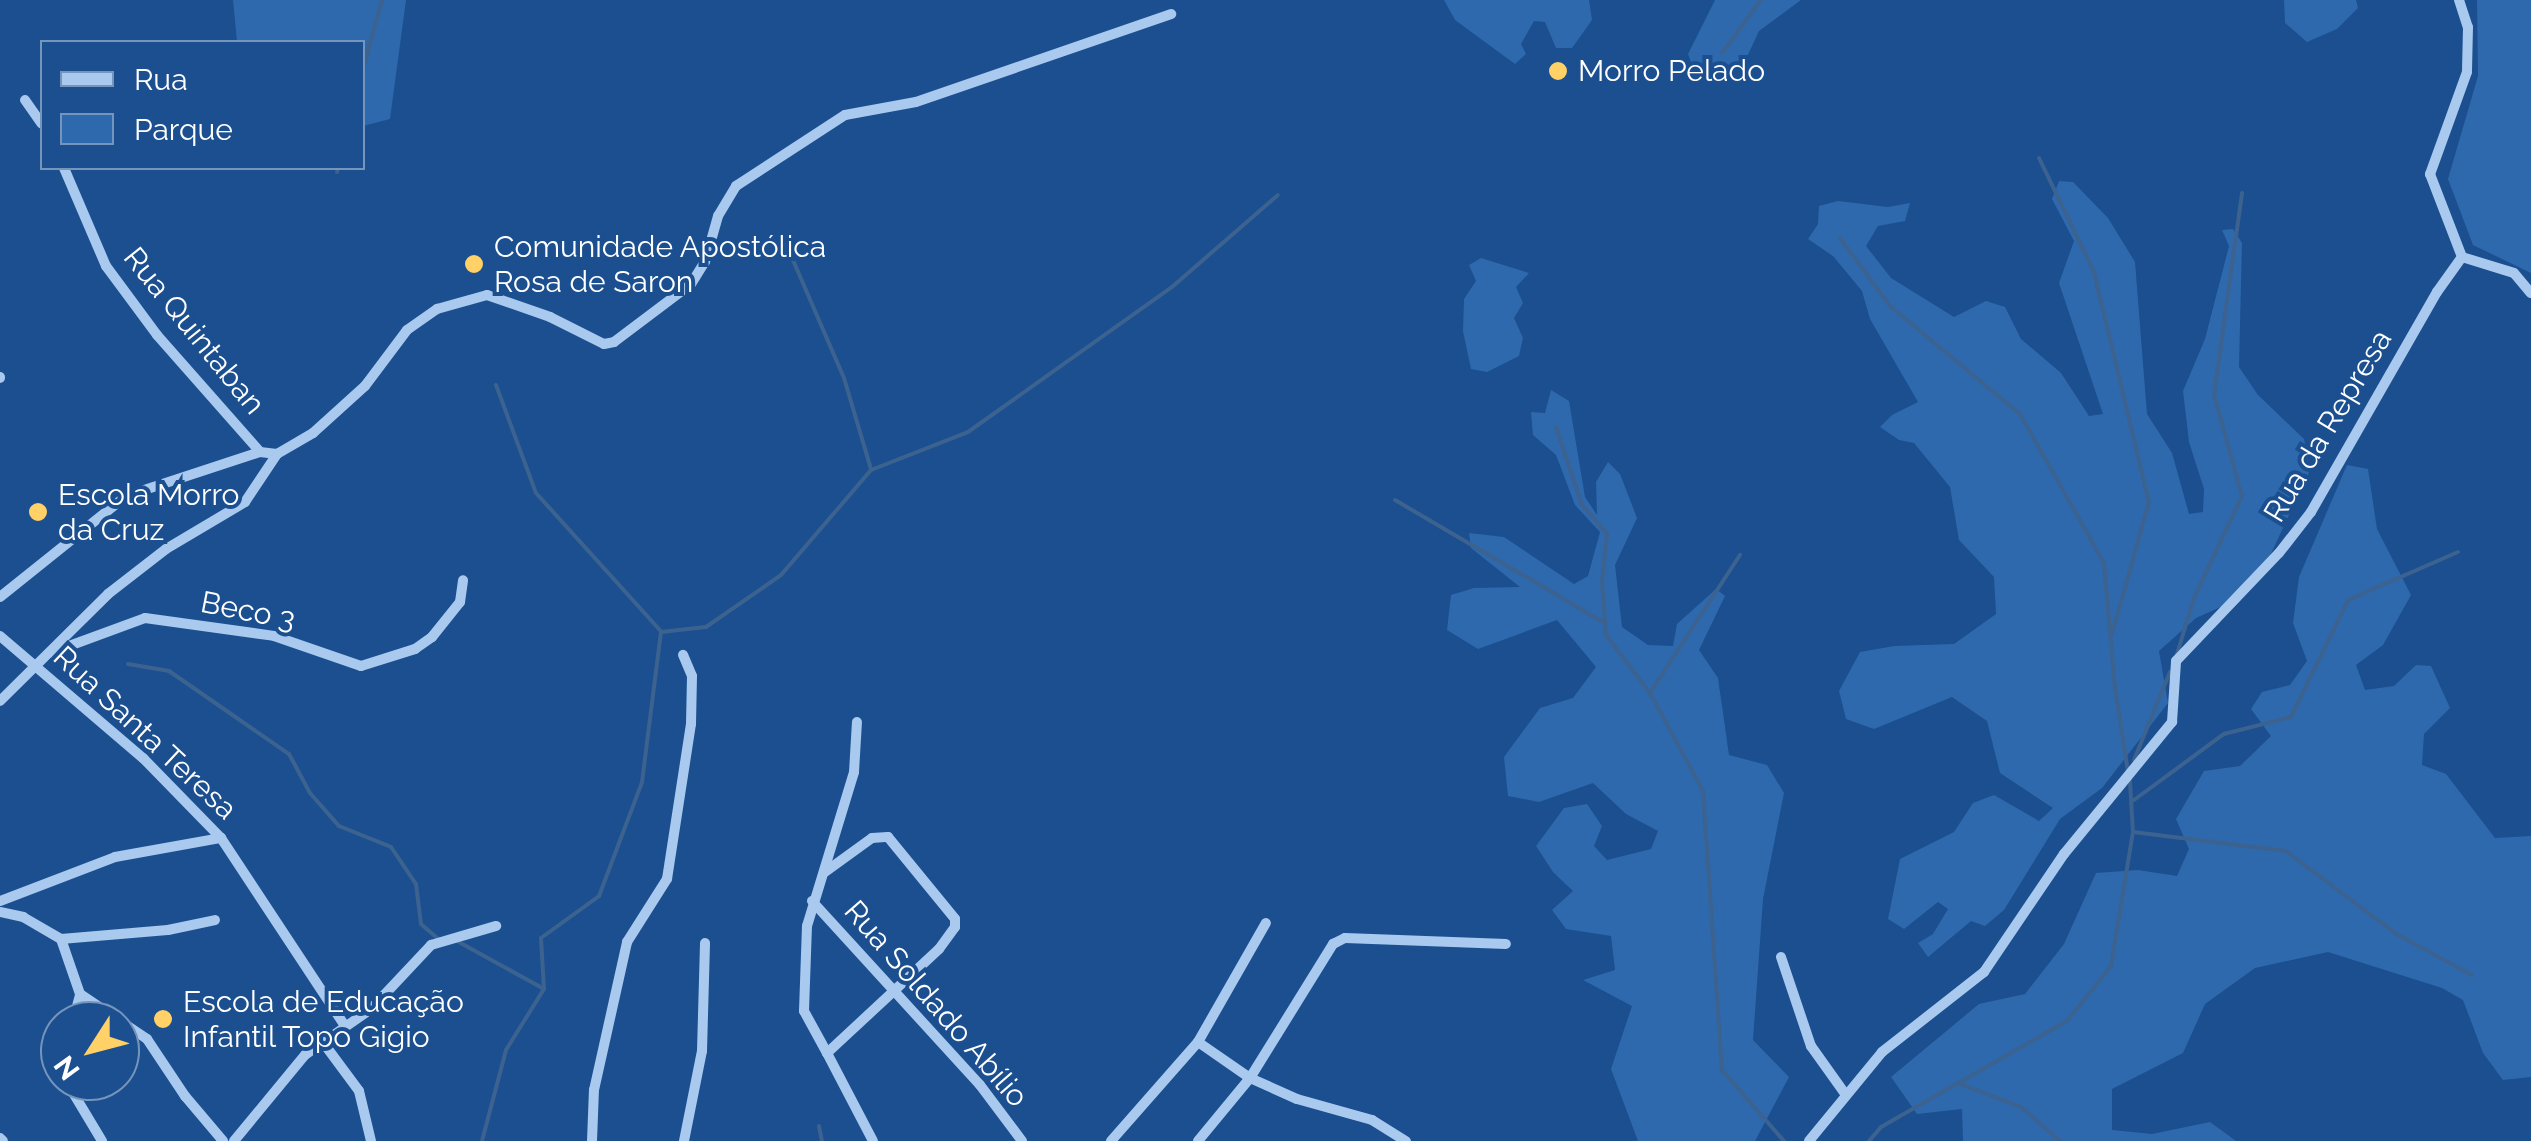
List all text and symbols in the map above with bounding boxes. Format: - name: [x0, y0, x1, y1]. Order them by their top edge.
- legend: [40, 40, 365, 170]
- place label: Morro Pelado: [1578, 53, 1765, 89]
- marker: Morro Pelado: [1547, 60, 1569, 82]
- text: Rua: [134, 62, 188, 97]
- text: Parque: [134, 112, 233, 147]
- place label: Comunidade Apostólica Rosa de Saron: [494, 229, 827, 300]
- street label: Rua Quintaban: [116, 240, 272, 422]
- marker: Comunidade Apostólica Rosa de Saron: [463, 253, 485, 275]
- street label: Rua da Represa: [2257, 323, 2399, 529]
- place label: Escola Morro da Cruz: [58, 477, 239, 548]
- marker: Escola Morro da Cruz: [27, 501, 49, 523]
- street label: Beco 3: [198, 584, 298, 638]
- street label: Rua Santa Teresa: [46, 639, 244, 827]
- street label: Rua Soldado Abílio: [836, 893, 1036, 1115]
- place label: Escola de Educação Infantil Topo Gigio: [183, 984, 464, 1054]
- north arrow: [40, 1001, 140, 1101]
- marker: Escola de Educação Infantil Topo Gigio: [152, 1008, 174, 1030]
- text: N: [47, 1049, 87, 1086]

